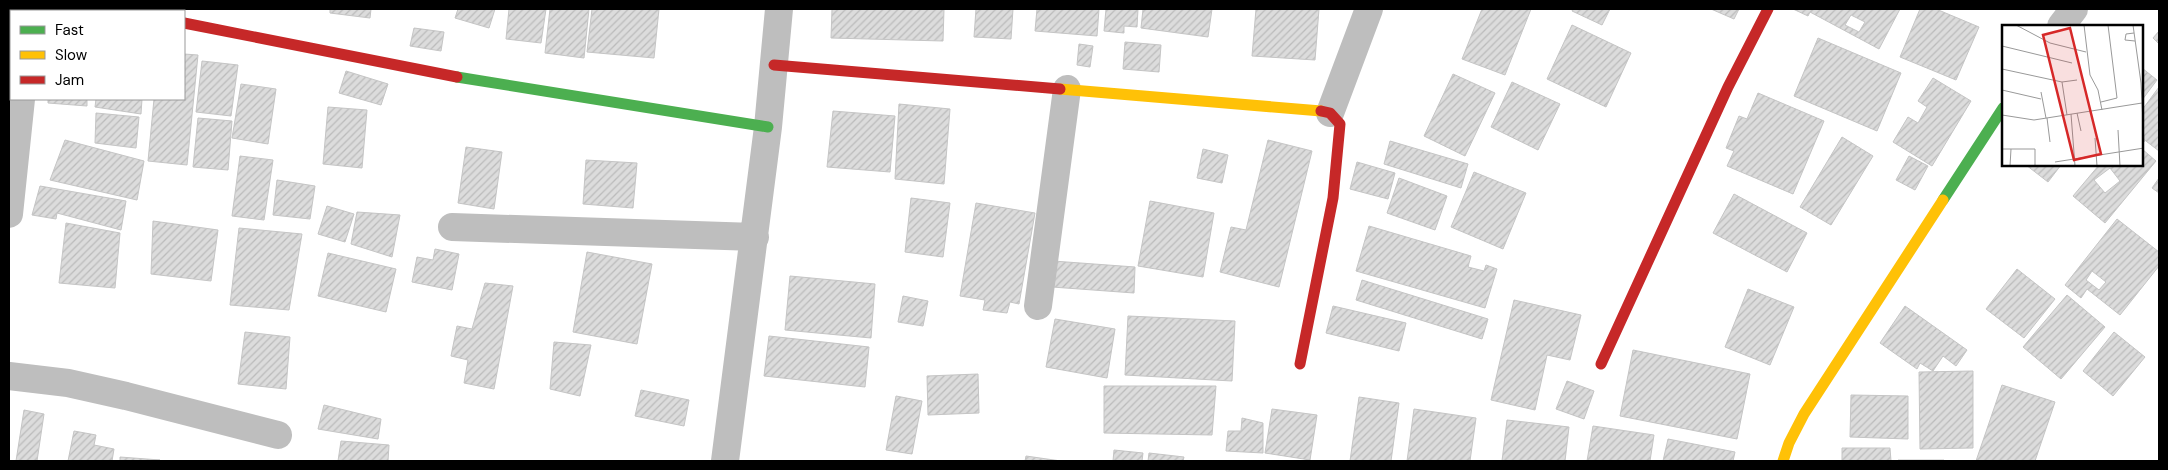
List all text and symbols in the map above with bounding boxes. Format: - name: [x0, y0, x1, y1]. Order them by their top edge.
- legend: [10, 10, 185, 100]
- text: Fast: [55, 20, 84, 40]
- inset map: [2002, 25, 2143, 166]
- text: Slow: [55, 45, 88, 65]
- text: Jam: [55, 70, 84, 90]

